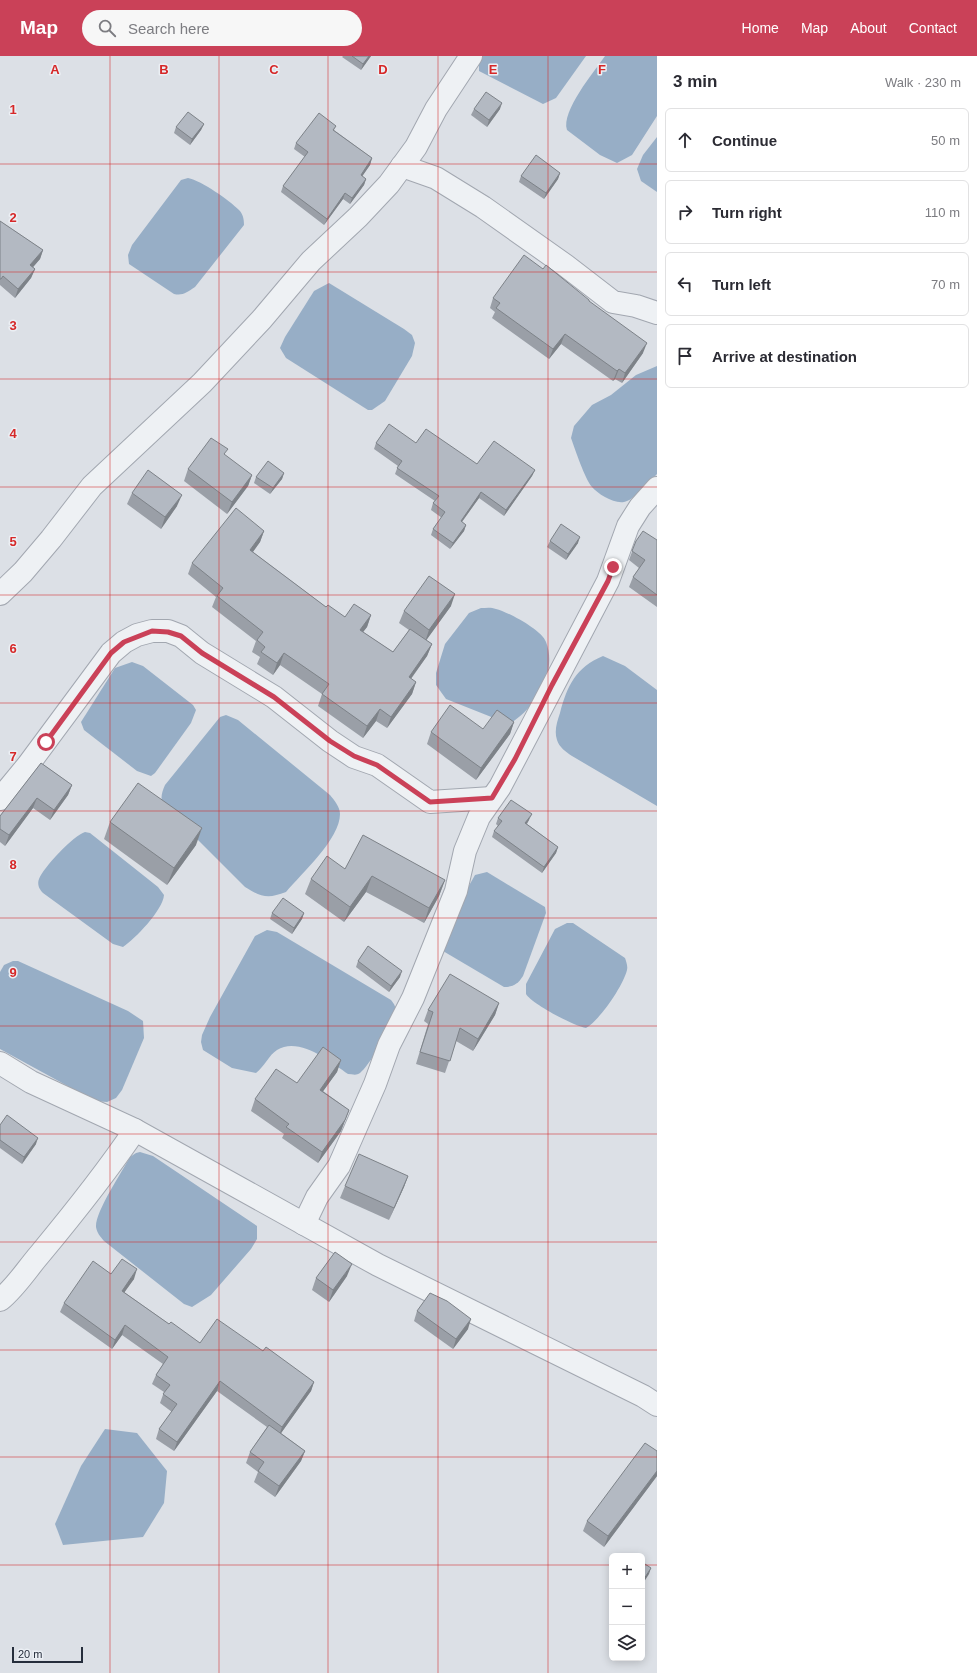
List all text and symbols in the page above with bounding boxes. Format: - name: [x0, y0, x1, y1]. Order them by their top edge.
- search box: [82, 10, 362, 46]
- text: Map: [20, 17, 58, 38]
- icon: search: [96, 17, 118, 39]
- text: Search here: [128, 20, 210, 37]
- text: Home: [742, 20, 779, 36]
- text: Map: [801, 20, 828, 36]
- text: About: [850, 20, 887, 36]
- text: Contact: [909, 20, 957, 36]
- text: A: [50, 62, 60, 77]
- text: B: [159, 62, 169, 77]
- text: C: [269, 62, 279, 77]
- text: D: [378, 62, 388, 77]
- text: E: [489, 62, 498, 77]
- text: F: [598, 62, 606, 77]
- text: 3 min: [673, 72, 717, 91]
- text: Walk · 230 m: [885, 75, 961, 90]
- text: 1: [9, 102, 17, 117]
- icon: ahead: [674, 129, 696, 151]
- text: Continue: [712, 132, 777, 149]
- text: 50 m: [931, 133, 960, 148]
- icon: right: [674, 201, 696, 223]
- text: Turn right: [712, 204, 782, 221]
- text: 110 m: [925, 205, 960, 220]
- text: 2: [9, 210, 17, 225]
- icon: left: [674, 273, 696, 295]
- text: Turn left: [712, 276, 771, 293]
- text: 70 m: [931, 277, 960, 292]
- text: 3: [9, 318, 17, 333]
- icon: arrive: [674, 345, 696, 367]
- text: Arrive at destination: [712, 348, 857, 365]
- text: 4: [9, 426, 17, 441]
- text: 5: [9, 534, 17, 549]
- route end: [604, 558, 622, 576]
- text: 6: [9, 641, 17, 656]
- route start: [37, 733, 55, 751]
- text: 7: [9, 749, 17, 764]
- text: 8: [9, 857, 17, 872]
- text: 9: [9, 965, 17, 980]
- map controls: [609, 1553, 645, 1661]
- button: +: [609, 1553, 645, 1589]
- button: −: [609, 1589, 645, 1625]
- button: layers: [609, 1625, 645, 1661]
- scale bar: [12, 1645, 83, 1664]
- text: 20 m: [18, 1648, 42, 1660]

